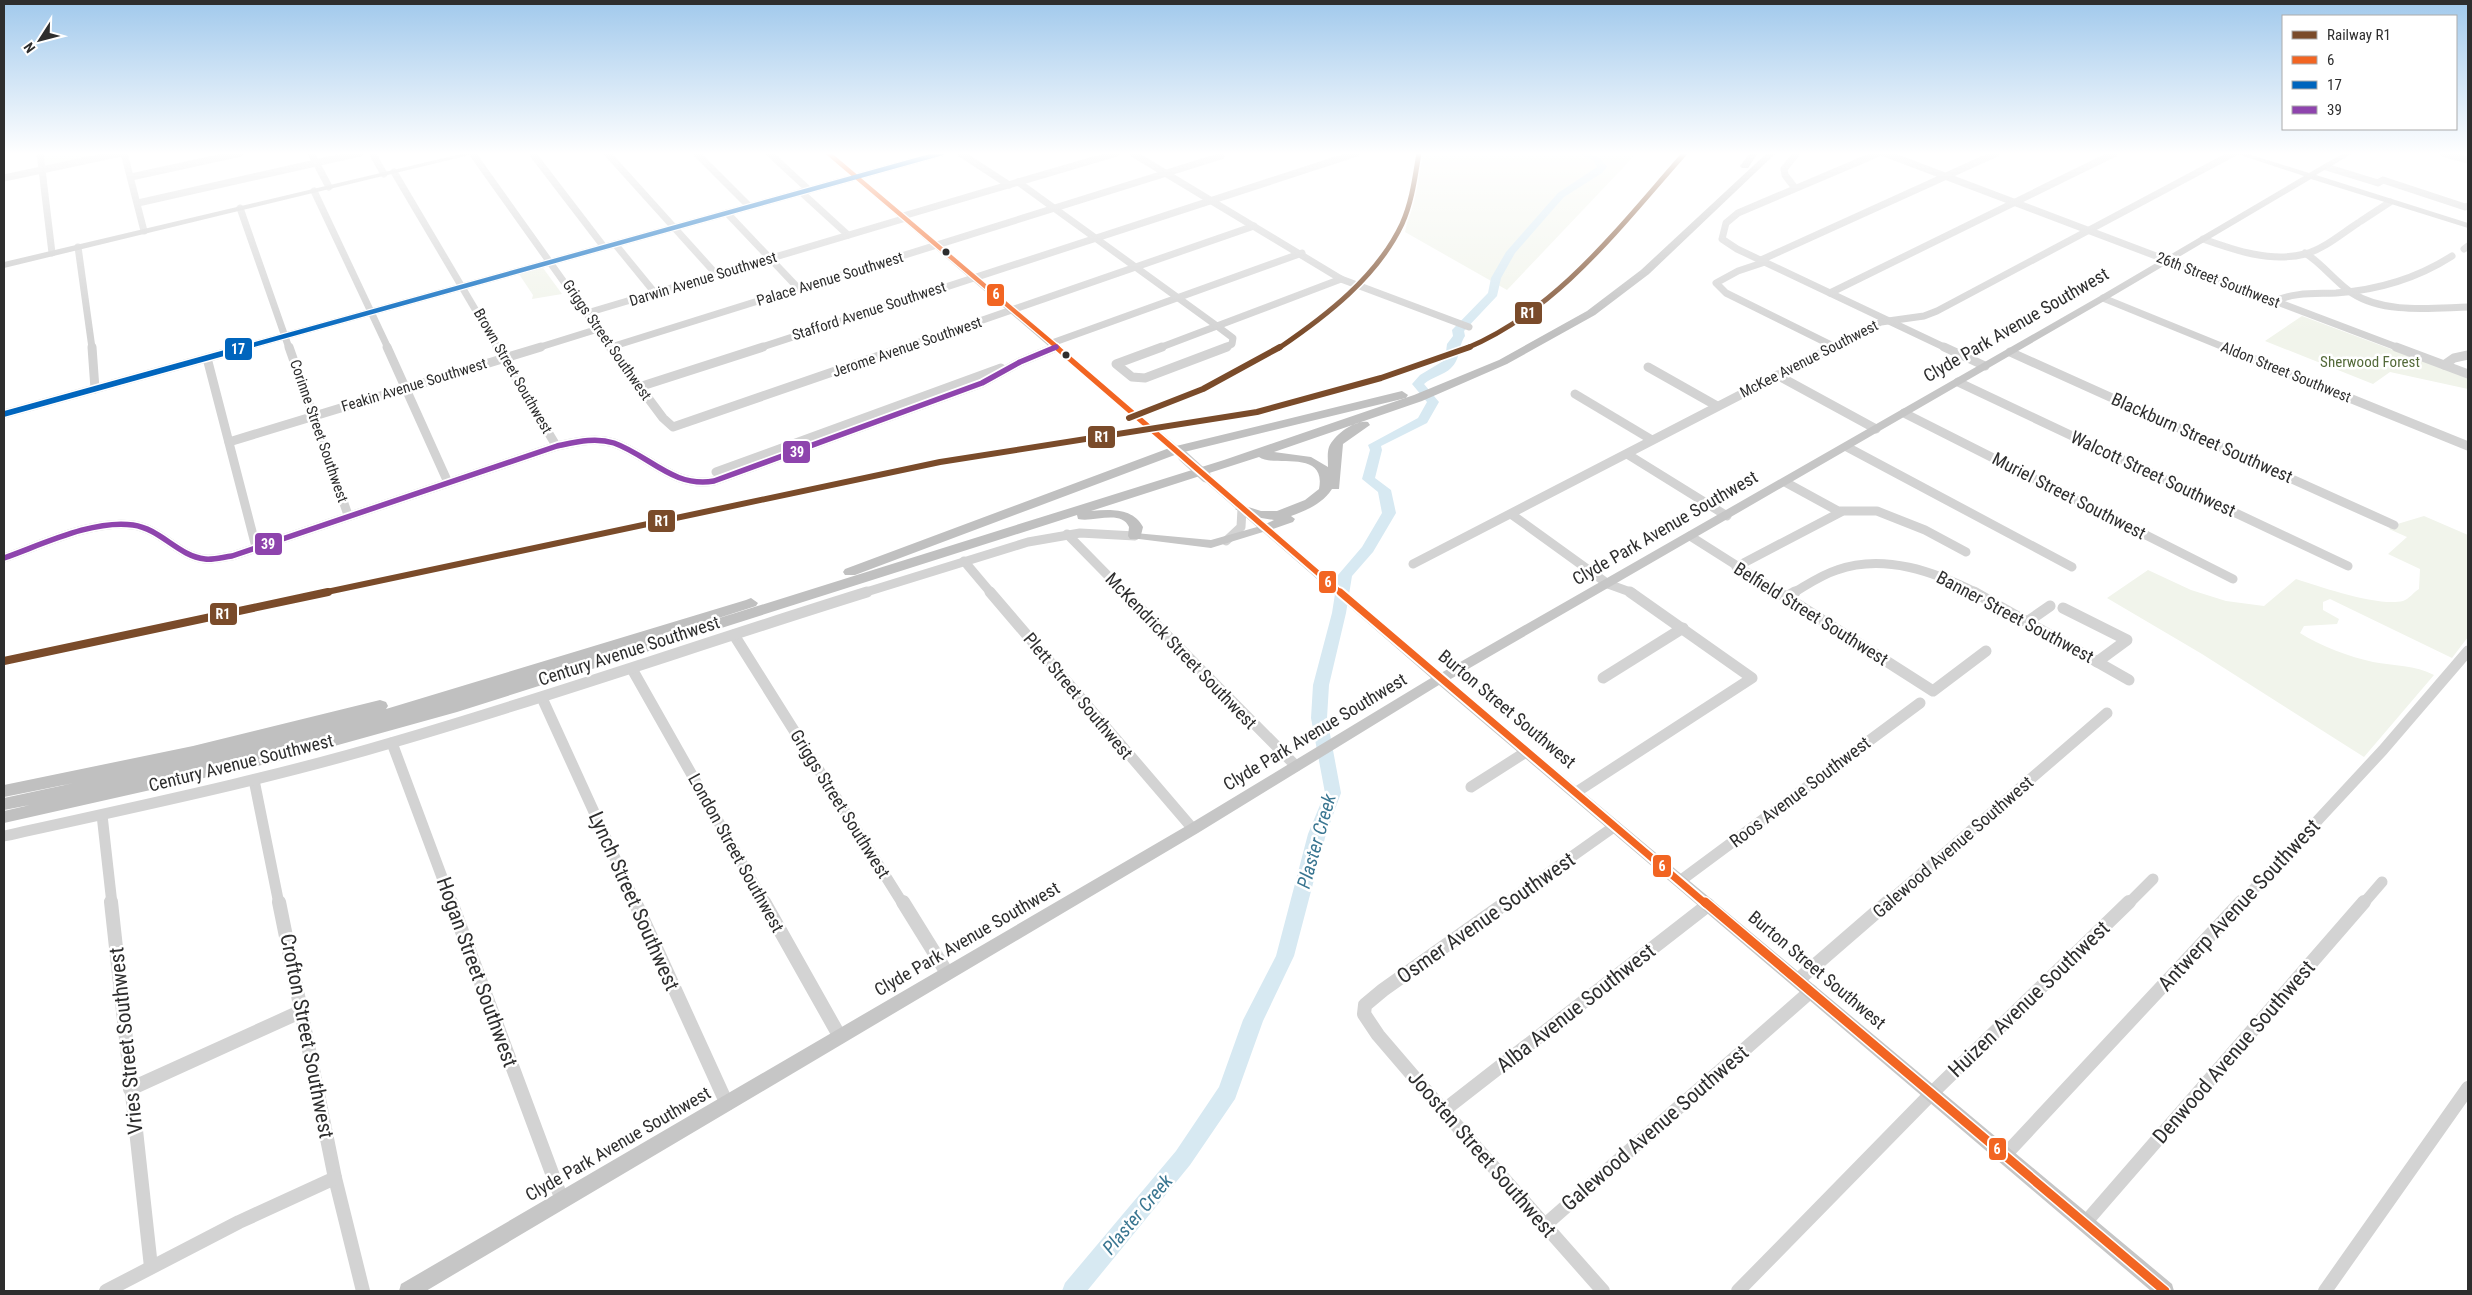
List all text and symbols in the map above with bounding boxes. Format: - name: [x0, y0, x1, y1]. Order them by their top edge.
- north arrow: [15, 15, 65, 65]
- legend: [2282, 15, 2457, 130]
- text: Railway R1: [2327, 26, 2391, 44]
- text: N: [20, 39, 38, 56]
- text: 6: [2327, 51, 2334, 69]
- text: 17: [2327, 76, 2342, 94]
- text: 39: [2327, 101, 2342, 119]
- unlabelled marker: [941, 247, 951, 257]
- street label: Darwin Avenue Southwest: [627, 248, 779, 310]
- street label: Palace Avenue Southwest: [755, 248, 905, 310]
- street label: 26th Street Southwest: [2154, 248, 2282, 312]
- street label: Clyde Park Avenue Southwest: [1919, 263, 2112, 386]
- street label: Griggs Street Southwest: [559, 276, 655, 404]
- street label: Stafford Avenue Southwest: [790, 278, 948, 344]
- line badge: 6: [986, 283, 1005, 307]
- text: 6: [992, 286, 1000, 302]
- line badge: R1: [1514, 301, 1543, 325]
- street label: Brown Street Southwest: [470, 305, 556, 437]
- text: R1: [1521, 305, 1535, 321]
- street label: Jerome Avenue Southwest: [830, 313, 984, 381]
- street label: McKee Avenue Southwest: [1737, 316, 1881, 402]
- line badge: 17: [224, 337, 253, 361]
- street label: Aldon Street Southwest: [2218, 338, 2354, 406]
- text: 17: [231, 341, 245, 357]
- unlabelled marker: [1061, 350, 1071, 360]
- park label: Sherwood Forest: [2320, 353, 2420, 371]
- street label: Feakin Avenue Southwest: [339, 354, 489, 416]
- street label: Corinne Street Southwest: [286, 357, 352, 505]
- street label: Blackburn Street Southwest: [2108, 388, 2296, 487]
- line badge: R1: [1087, 425, 1116, 449]
- street label: Walcott Street Southwest: [2067, 426, 2239, 521]
- text: R1: [1095, 429, 1109, 445]
- line badge: 39: [782, 440, 811, 464]
- text: 39: [790, 444, 804, 460]
- street label: Muriel Street Southwest: [1989, 448, 2150, 543]
- street label: Clyde Park Avenue Southwest: [1568, 466, 1761, 589]
- line badge: R1: [647, 509, 676, 533]
- text: R1: [655, 513, 669, 529]
- line badge: 39: [254, 532, 283, 556]
- text: 39: [261, 536, 275, 552]
- street label: Belfield Street Southwest: [1730, 558, 1892, 670]
- street label: Banner Street Southwest: [1933, 566, 2097, 667]
- street label: McKendrick Street Southwest: [1101, 568, 1261, 733]
- line badge: 6: [1318, 570, 1337, 594]
- text: 6: [1324, 574, 1332, 590]
- line badge: R1: [209, 602, 238, 626]
- text: R1: [216, 606, 230, 622]
- street label: Century Avenue Southwest: [536, 611, 722, 690]
- street label: Plett Street Southwest: [1019, 628, 1137, 763]
- street label: Burton Street Southwest: [1434, 645, 1580, 772]
- street label: Clyde Park Avenue Southwest: [1219, 668, 1410, 795]
- street label: Griggs Street Southwest: [786, 725, 895, 882]
- street label: Century Avenue Southwest: [146, 729, 335, 796]
- street label: Roos Avenue Southwest: [1725, 732, 1874, 851]
- street label: London Street Southwest: [684, 770, 789, 936]
- street label: Galewood Avenue Southwest: [1868, 771, 2037, 922]
- water label: Plaster Creek: [1292, 791, 1341, 891]
- street label: Lynch Street Southwest: [584, 808, 684, 994]
- street label: Antwerp Avenue Southwest: [2153, 814, 2325, 996]
- street label: Osmer Avenue Southwest: [1392, 847, 1580, 989]
- line badge: 6: [1652, 854, 1672, 878]
- text: 6: [1658, 858, 1666, 874]
- street label: Hogan Street Southwest: [431, 874, 523, 1070]
- street label: Clyde Park Avenue Southwest: [870, 877, 1063, 1000]
- street label: Burton Street Southwest: [1744, 906, 1890, 1033]
- street label: Huizen Avenue Southwest: [1944, 916, 2114, 1082]
- street label: Crofton Street Southwest: [275, 932, 339, 1140]
- street label: Alba Avenue Southwest: [1492, 939, 1660, 1077]
- street label: Vries Street Southwest: [104, 946, 148, 1136]
- street label: Denwood Avenue Southwest: [2148, 956, 2320, 1148]
- street label: Galewood Avenue Southwest: [1557, 1040, 1753, 1216]
- street label: Joosten Street Southwest: [1403, 1066, 1561, 1242]
- street label: Clyde Park Avenue Southwest: [521, 1082, 714, 1205]
- line badge: 6: [1988, 1137, 2007, 1161]
- text: 6: [1993, 1141, 2001, 1157]
- water label: Plaster Creek: [1097, 1169, 1178, 1259]

